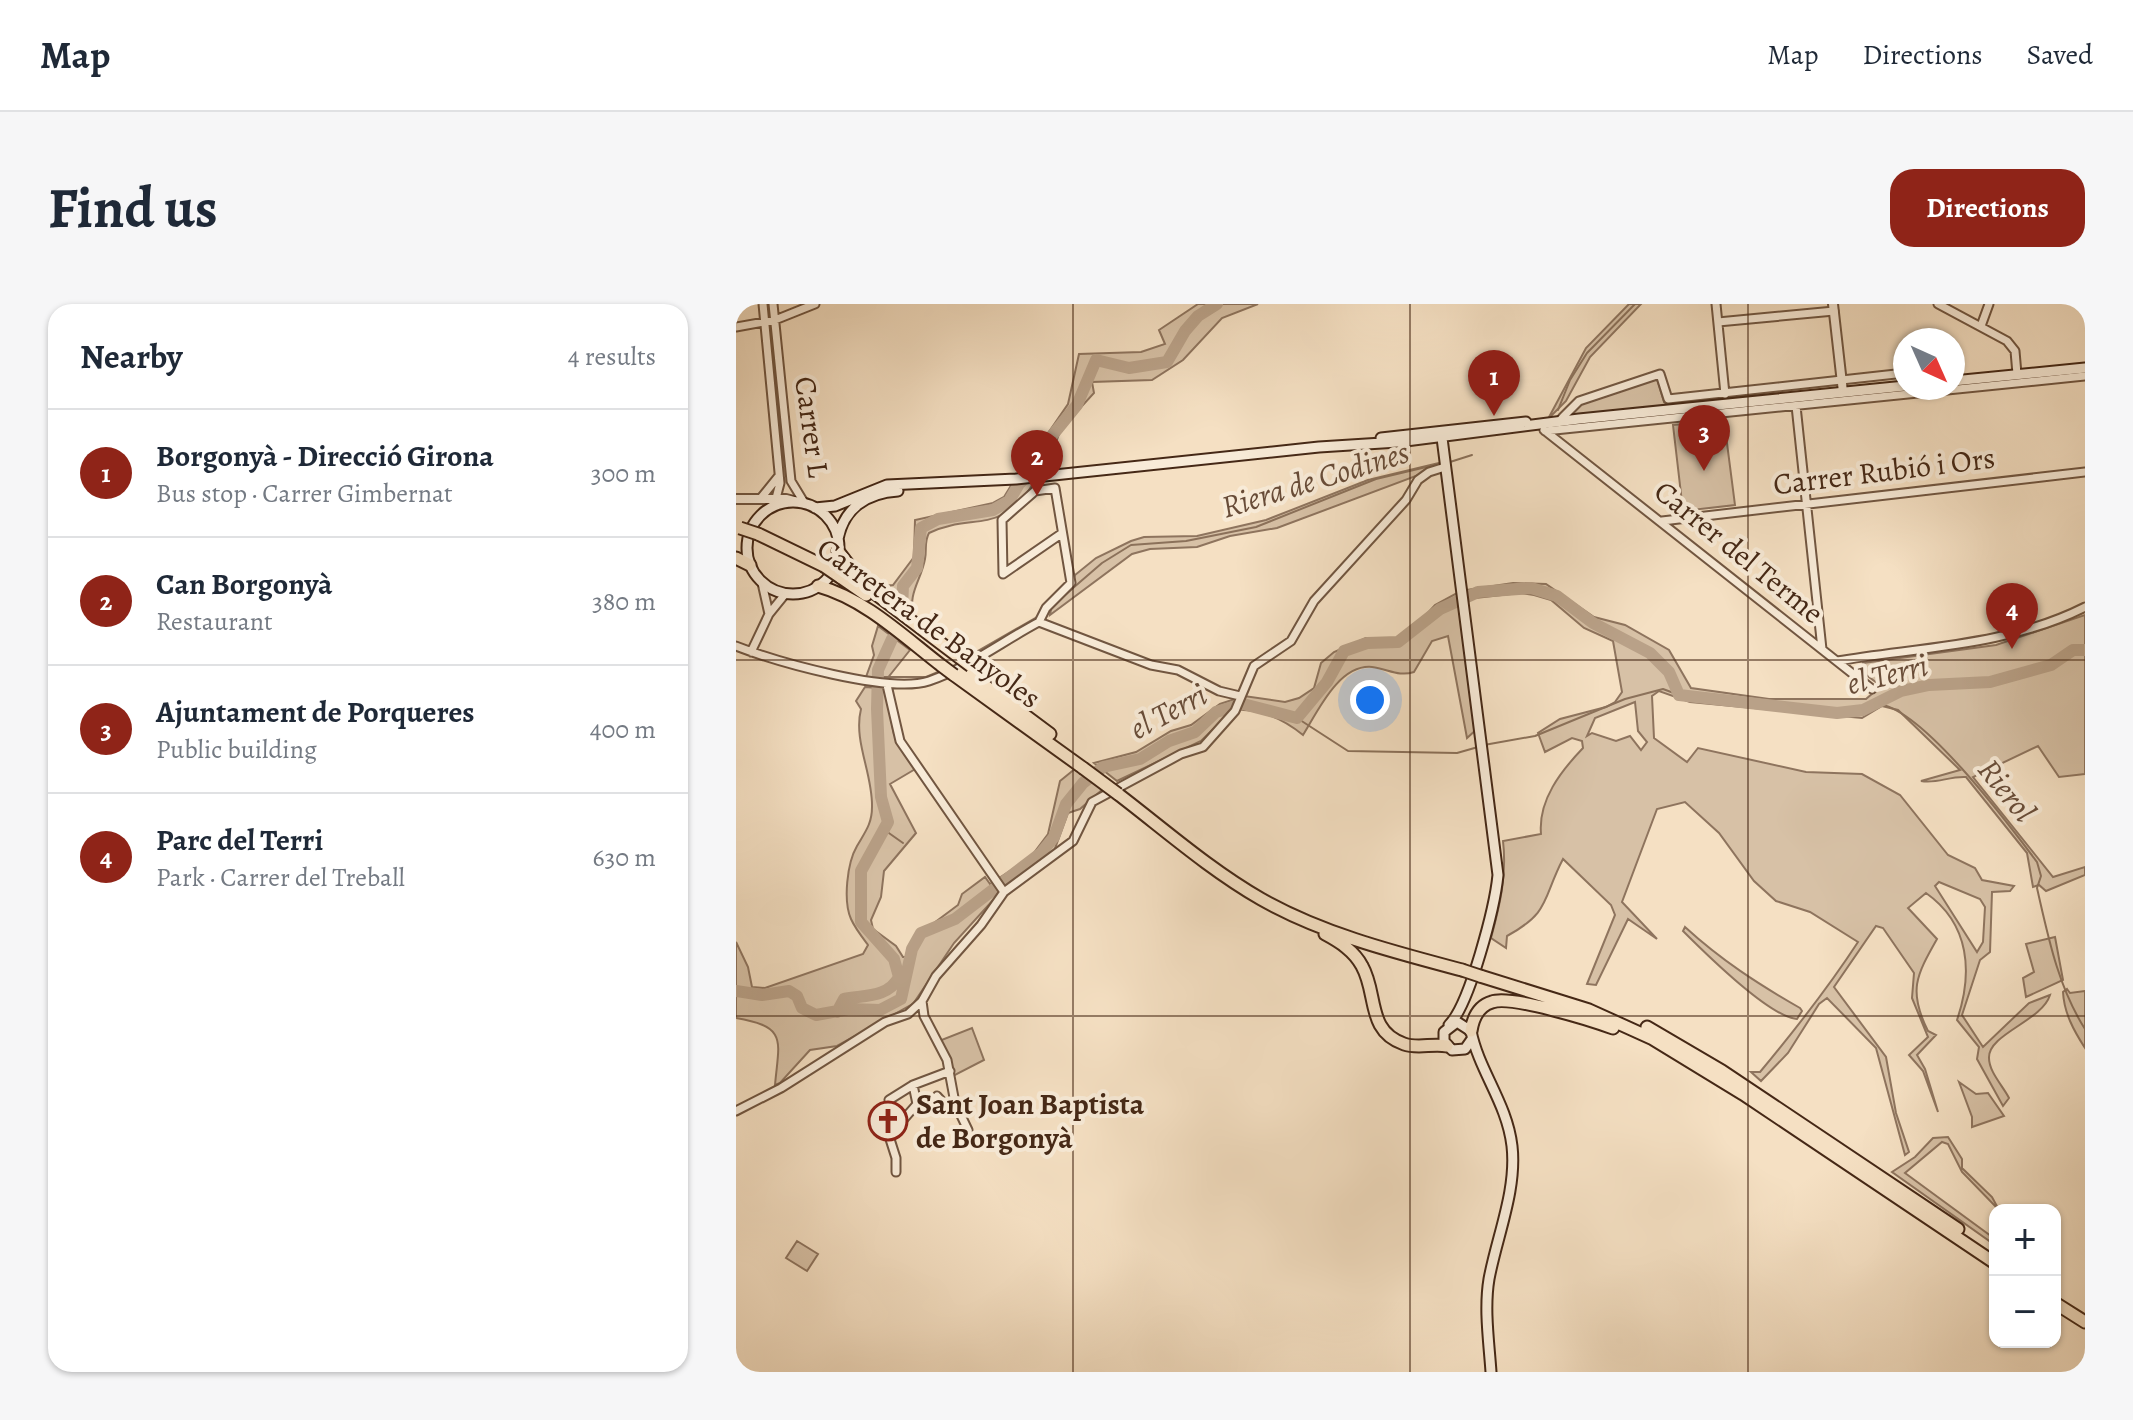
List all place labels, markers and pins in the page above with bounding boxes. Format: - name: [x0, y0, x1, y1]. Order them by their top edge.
- pin: 1: [1468, 350, 1520, 416]
- pin: 3: [1678, 405, 1730, 471]
- pin: 2: [1011, 430, 1063, 496]
- pin: 4: [1986, 583, 2038, 649]
- place label: Sant Joan Baptista de Borgonyà: [916, 1084, 1145, 1158]
- church icon: Sant Joan Baptista de Borgonyà: [867, 1100, 909, 1142]

